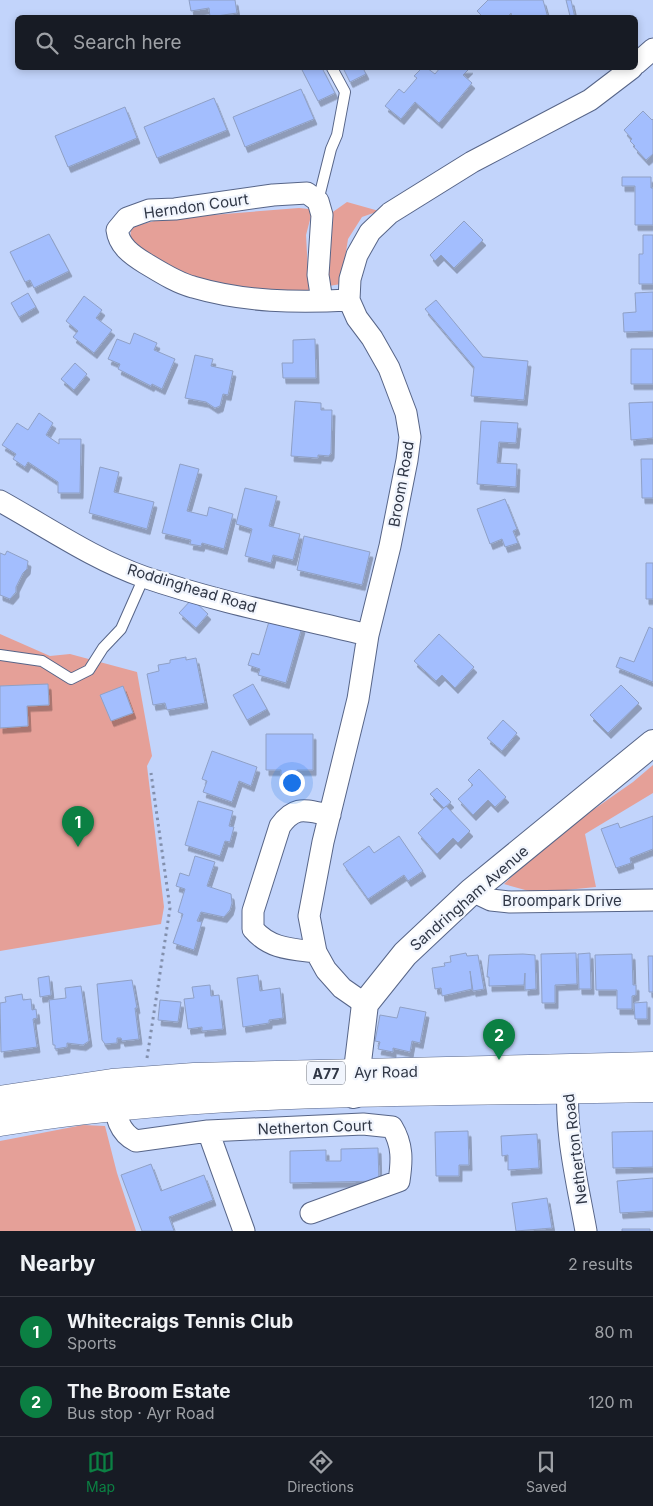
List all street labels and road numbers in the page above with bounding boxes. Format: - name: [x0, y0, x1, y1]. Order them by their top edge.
- street label: Herndon Court: [142, 189, 250, 223]
- street label: Broom Road: [384, 440, 418, 528]
- street label: Roddinghead Road: [125, 559, 259, 617]
- street label: Sandringham Avenue: [406, 841, 532, 955]
- street label: Broompark Drive: [502, 891, 622, 910]
- road number: A77: [307, 1062, 345, 1084]
- street label: Ayr Road: [354, 1062, 418, 1082]
- street label: Netherton Road: [559, 1093, 591, 1205]
- street label: Netherton Court: [257, 1115, 373, 1138]

